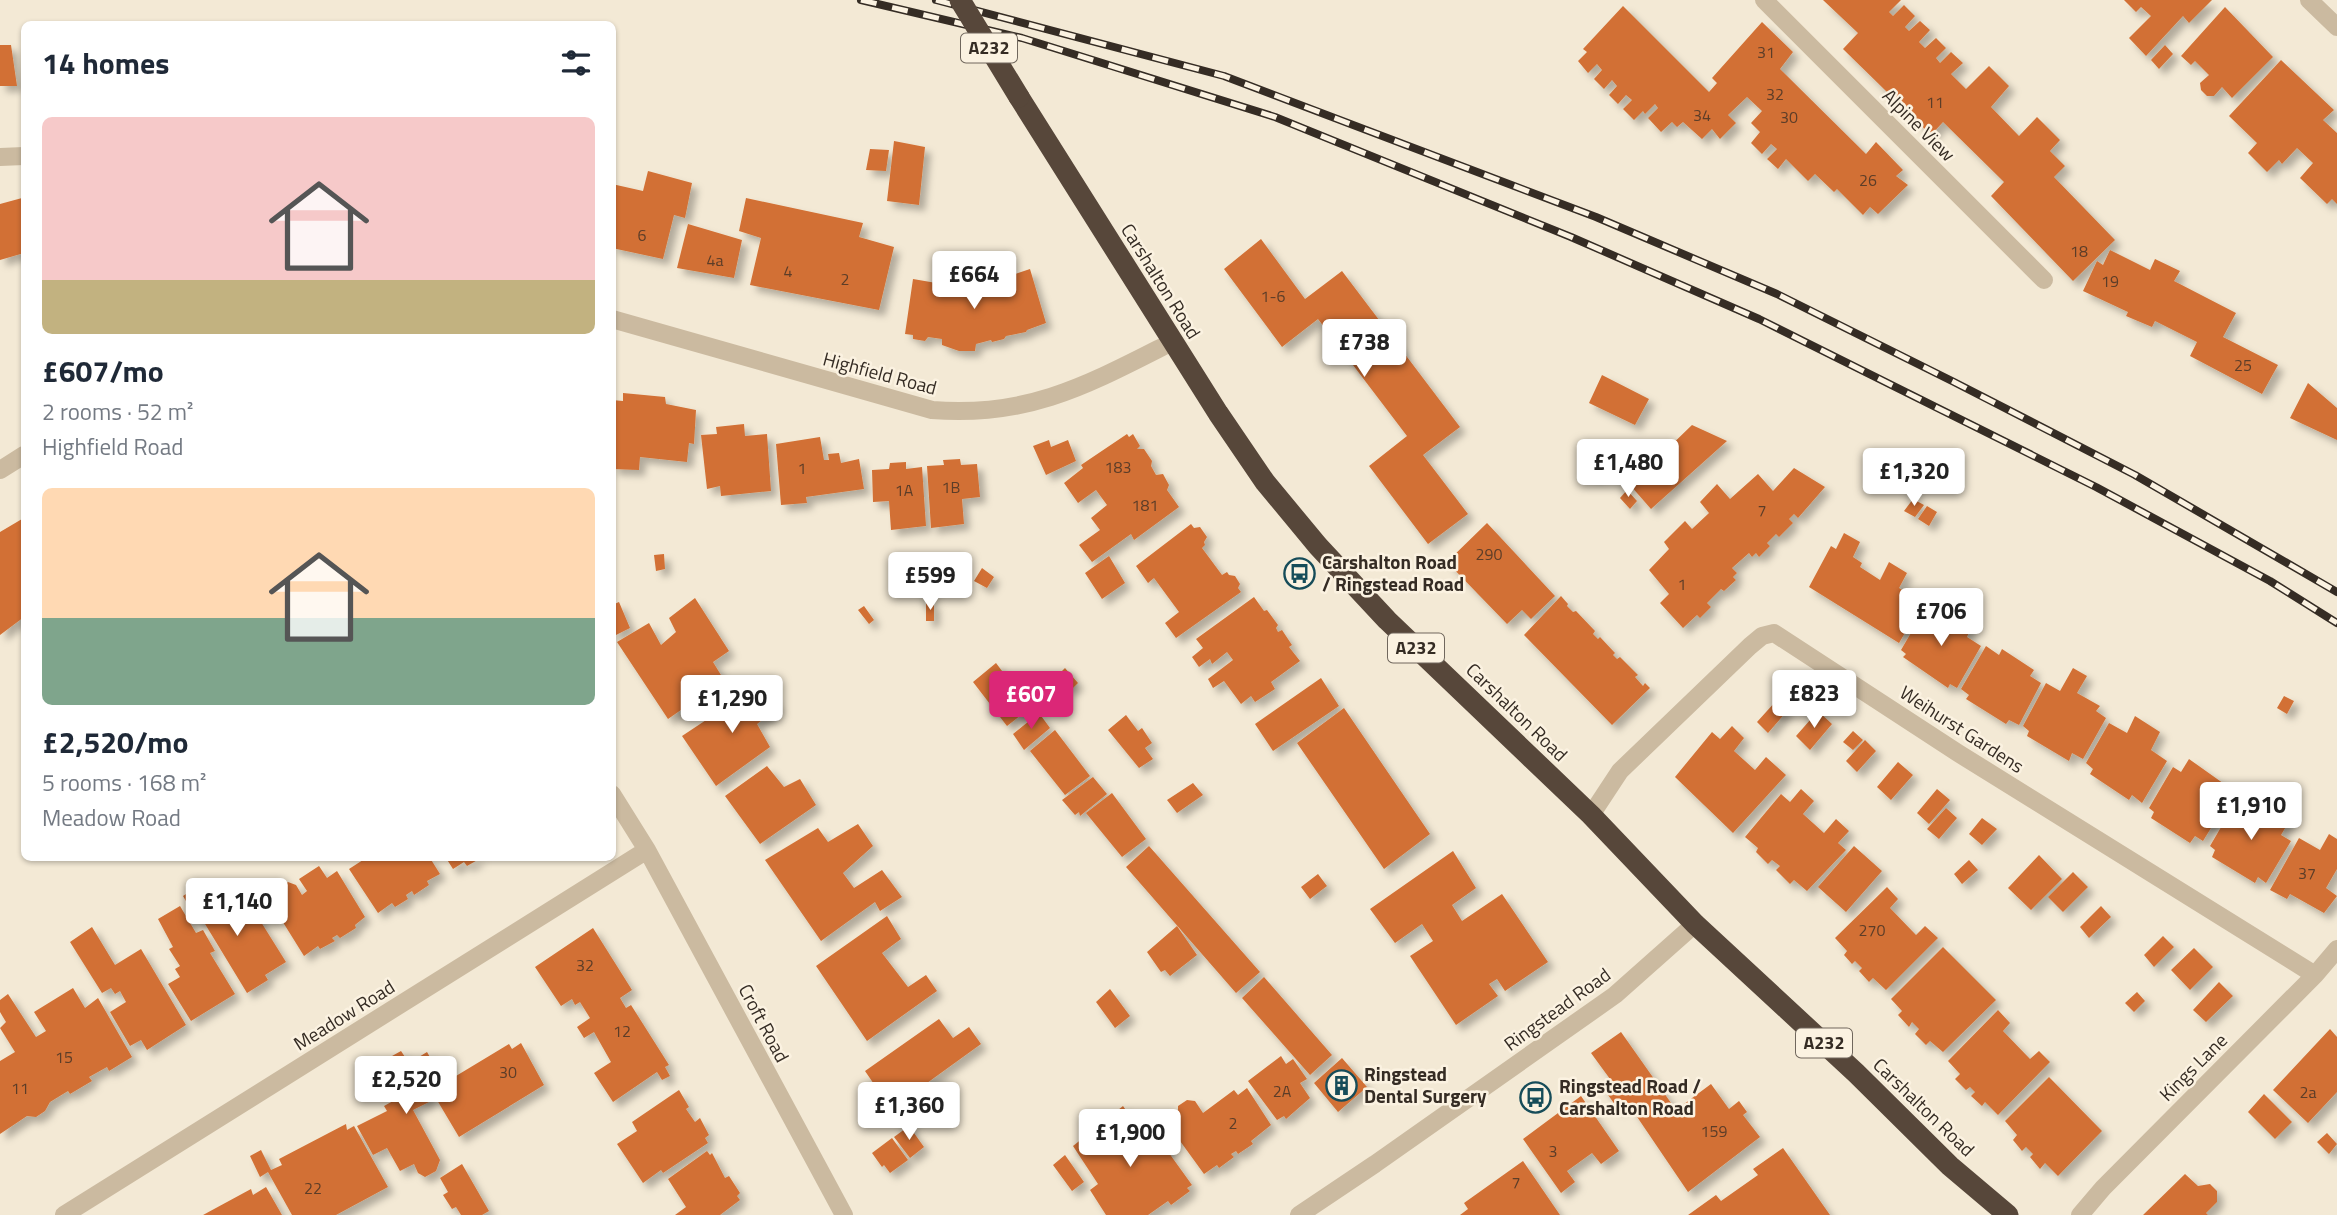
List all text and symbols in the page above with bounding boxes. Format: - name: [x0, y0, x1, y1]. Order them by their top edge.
- road number: A232: [961, 33, 1017, 62]
- text: 14 homes: [42, 40, 169, 86]
- house number: 31: [1757, 40, 1775, 64]
- icon: filters: [557, 44, 595, 82]
- street label: Alpine View: [1876, 81, 1963, 168]
- house number: 32: [1766, 82, 1784, 106]
- house number: 11: [1926, 90, 1944, 114]
- house number: 34: [1693, 103, 1711, 127]
- house number: 30: [1780, 105, 1798, 129]
- icon: home: [256, 163, 382, 289]
- house number: 26: [1859, 168, 1877, 192]
- street label: Carshalton Road: [1114, 217, 1209, 344]
- house number: 6: [638, 223, 647, 247]
- house number: 18: [2070, 239, 2088, 263]
- house number: 4a: [707, 248, 723, 272]
- pin: £664: [933, 252, 1015, 311]
- text: £664: [948, 256, 1000, 291]
- house number: 4: [784, 259, 793, 283]
- house number: 2: [841, 267, 849, 291]
- house number: 19: [2101, 269, 2119, 293]
- house number: 1-6: [1261, 284, 1285, 308]
- pin: £738: [1323, 320, 1405, 379]
- text: £738: [1338, 324, 1390, 359]
- street label: Highfield Road: [820, 343, 940, 402]
- text: £607/mo: [42, 348, 164, 394]
- house number: 25: [2234, 353, 2252, 377]
- text: 2 rooms · 52 m²: [42, 394, 193, 429]
- text: Highfield Road: [42, 429, 183, 464]
- pin: £1,480: [1571, 440, 1685, 499]
- text: £1,480: [1593, 444, 1663, 479]
- pin: £1,320: [1857, 448, 1971, 508]
- text: £1,320: [1879, 453, 1949, 488]
- house number: 183: [1105, 455, 1131, 479]
- house number: 1: [798, 456, 806, 480]
- house number: 1B: [942, 475, 961, 499]
- house number: 1A: [895, 478, 914, 502]
- house number: 181: [1132, 493, 1158, 517]
- house number: 7: [1758, 498, 1766, 522]
- icon: home: [256, 534, 382, 660]
- house number: 290: [1476, 542, 1502, 566]
- place label: Carshalton Road / Ringstead Road: [1322, 547, 1464, 598]
- pin: £599: [889, 552, 971, 612]
- bus stop icon: Carshalton Road / Ringstead Road: [1282, 556, 1316, 590]
- text: £599: [904, 557, 956, 592]
- house number: 1: [1678, 572, 1686, 596]
- pin: £706: [1900, 588, 1982, 648]
- text: £706: [1915, 593, 1967, 628]
- road number: A232: [1388, 634, 1444, 662]
- street label: Carshalton Road: [1460, 655, 1575, 768]
- pin: £823: [1773, 670, 1855, 730]
- pin: £607: [990, 672, 1072, 731]
- text: £823: [1788, 675, 1840, 710]
- pin: £1,290: [675, 676, 789, 735]
- text: £607: [1005, 676, 1057, 711]
- street label: Weihurst Gardens: [1894, 677, 2030, 780]
- text: £1,290: [697, 680, 767, 715]
- text: £2,520/mo: [42, 719, 188, 765]
- text: 5 rooms · 168 m²: [42, 765, 206, 800]
- pin: £1,910: [2194, 782, 2308, 842]
- text: £1,910: [2216, 787, 2286, 822]
- text: Meadow Road: [42, 800, 181, 835]
- house number: 37: [2298, 861, 2316, 885]
- pin: £1,140: [180, 878, 294, 938]
- text: £1,140: [202, 883, 272, 918]
- house number: 270: [1859, 918, 1885, 942]
- house number: 32: [576, 953, 594, 977]
- street label: Ringstead Road: [1497, 960, 1616, 1057]
- street label: Meadow Road: [287, 972, 400, 1057]
- street label: Croft Road: [732, 978, 797, 1067]
- house number: 12: [613, 1019, 631, 1043]
- street label: Kings Lane: [2152, 1026, 2233, 1107]
- road number: A232: [1796, 1028, 1852, 1058]
- house number: 15: [55, 1045, 73, 1069]
- street label: Carshalton Road: [1867, 1050, 1982, 1163]
- pin: £2,520: [349, 1056, 463, 1116]
- place label: Ringstead Dental Surgery: [1364, 1059, 1487, 1110]
- house number: 30: [499, 1060, 517, 1084]
- text: £2,520: [371, 1061, 441, 1096]
- building icon: Ringstead Dental Surgery: [1324, 1068, 1358, 1102]
- place label: Ringstead Road / Carshalton Road: [1559, 1071, 1701, 1122]
- house number: 11: [11, 1076, 29, 1100]
- house number: 2A: [1273, 1079, 1292, 1103]
- bus stop icon: Ringstead Road / Carshalton Road: [1519, 1080, 1553, 1114]
- house number: 2a: [2300, 1080, 2316, 1104]
- pin: £1,360: [852, 1082, 966, 1142]
- text: £1,360: [874, 1087, 944, 1122]
- pin: £1,900: [1073, 1110, 1187, 1169]
- house number: 2: [1229, 1111, 1237, 1135]
- text: £1,900: [1095, 1114, 1165, 1149]
- house number: 159: [1701, 1119, 1727, 1143]
- house number: 3: [1549, 1139, 1557, 1163]
- house number: 7: [1512, 1170, 1520, 1194]
- house number: 22: [304, 1176, 322, 1200]

